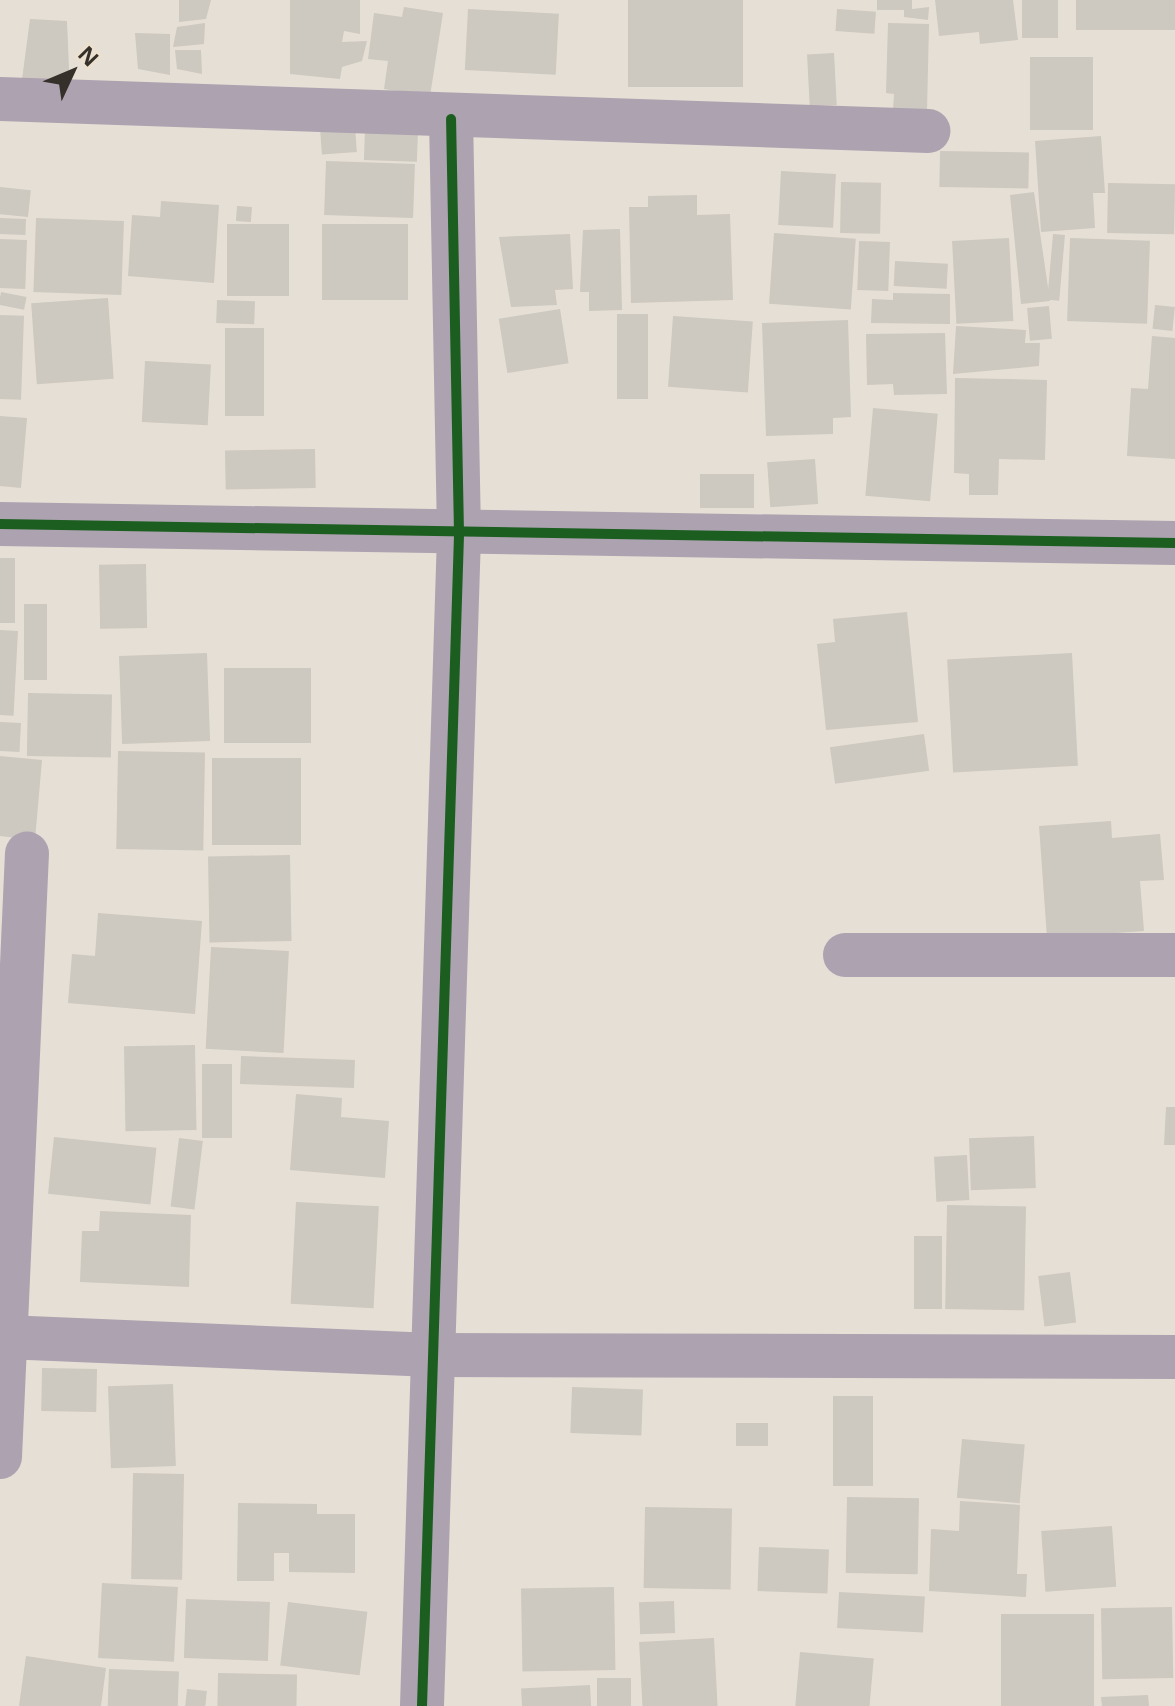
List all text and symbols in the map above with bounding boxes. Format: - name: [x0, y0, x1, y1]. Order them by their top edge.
- north arrow: [32, 32, 112, 112]
- text: N: [72, 38, 106, 72]

